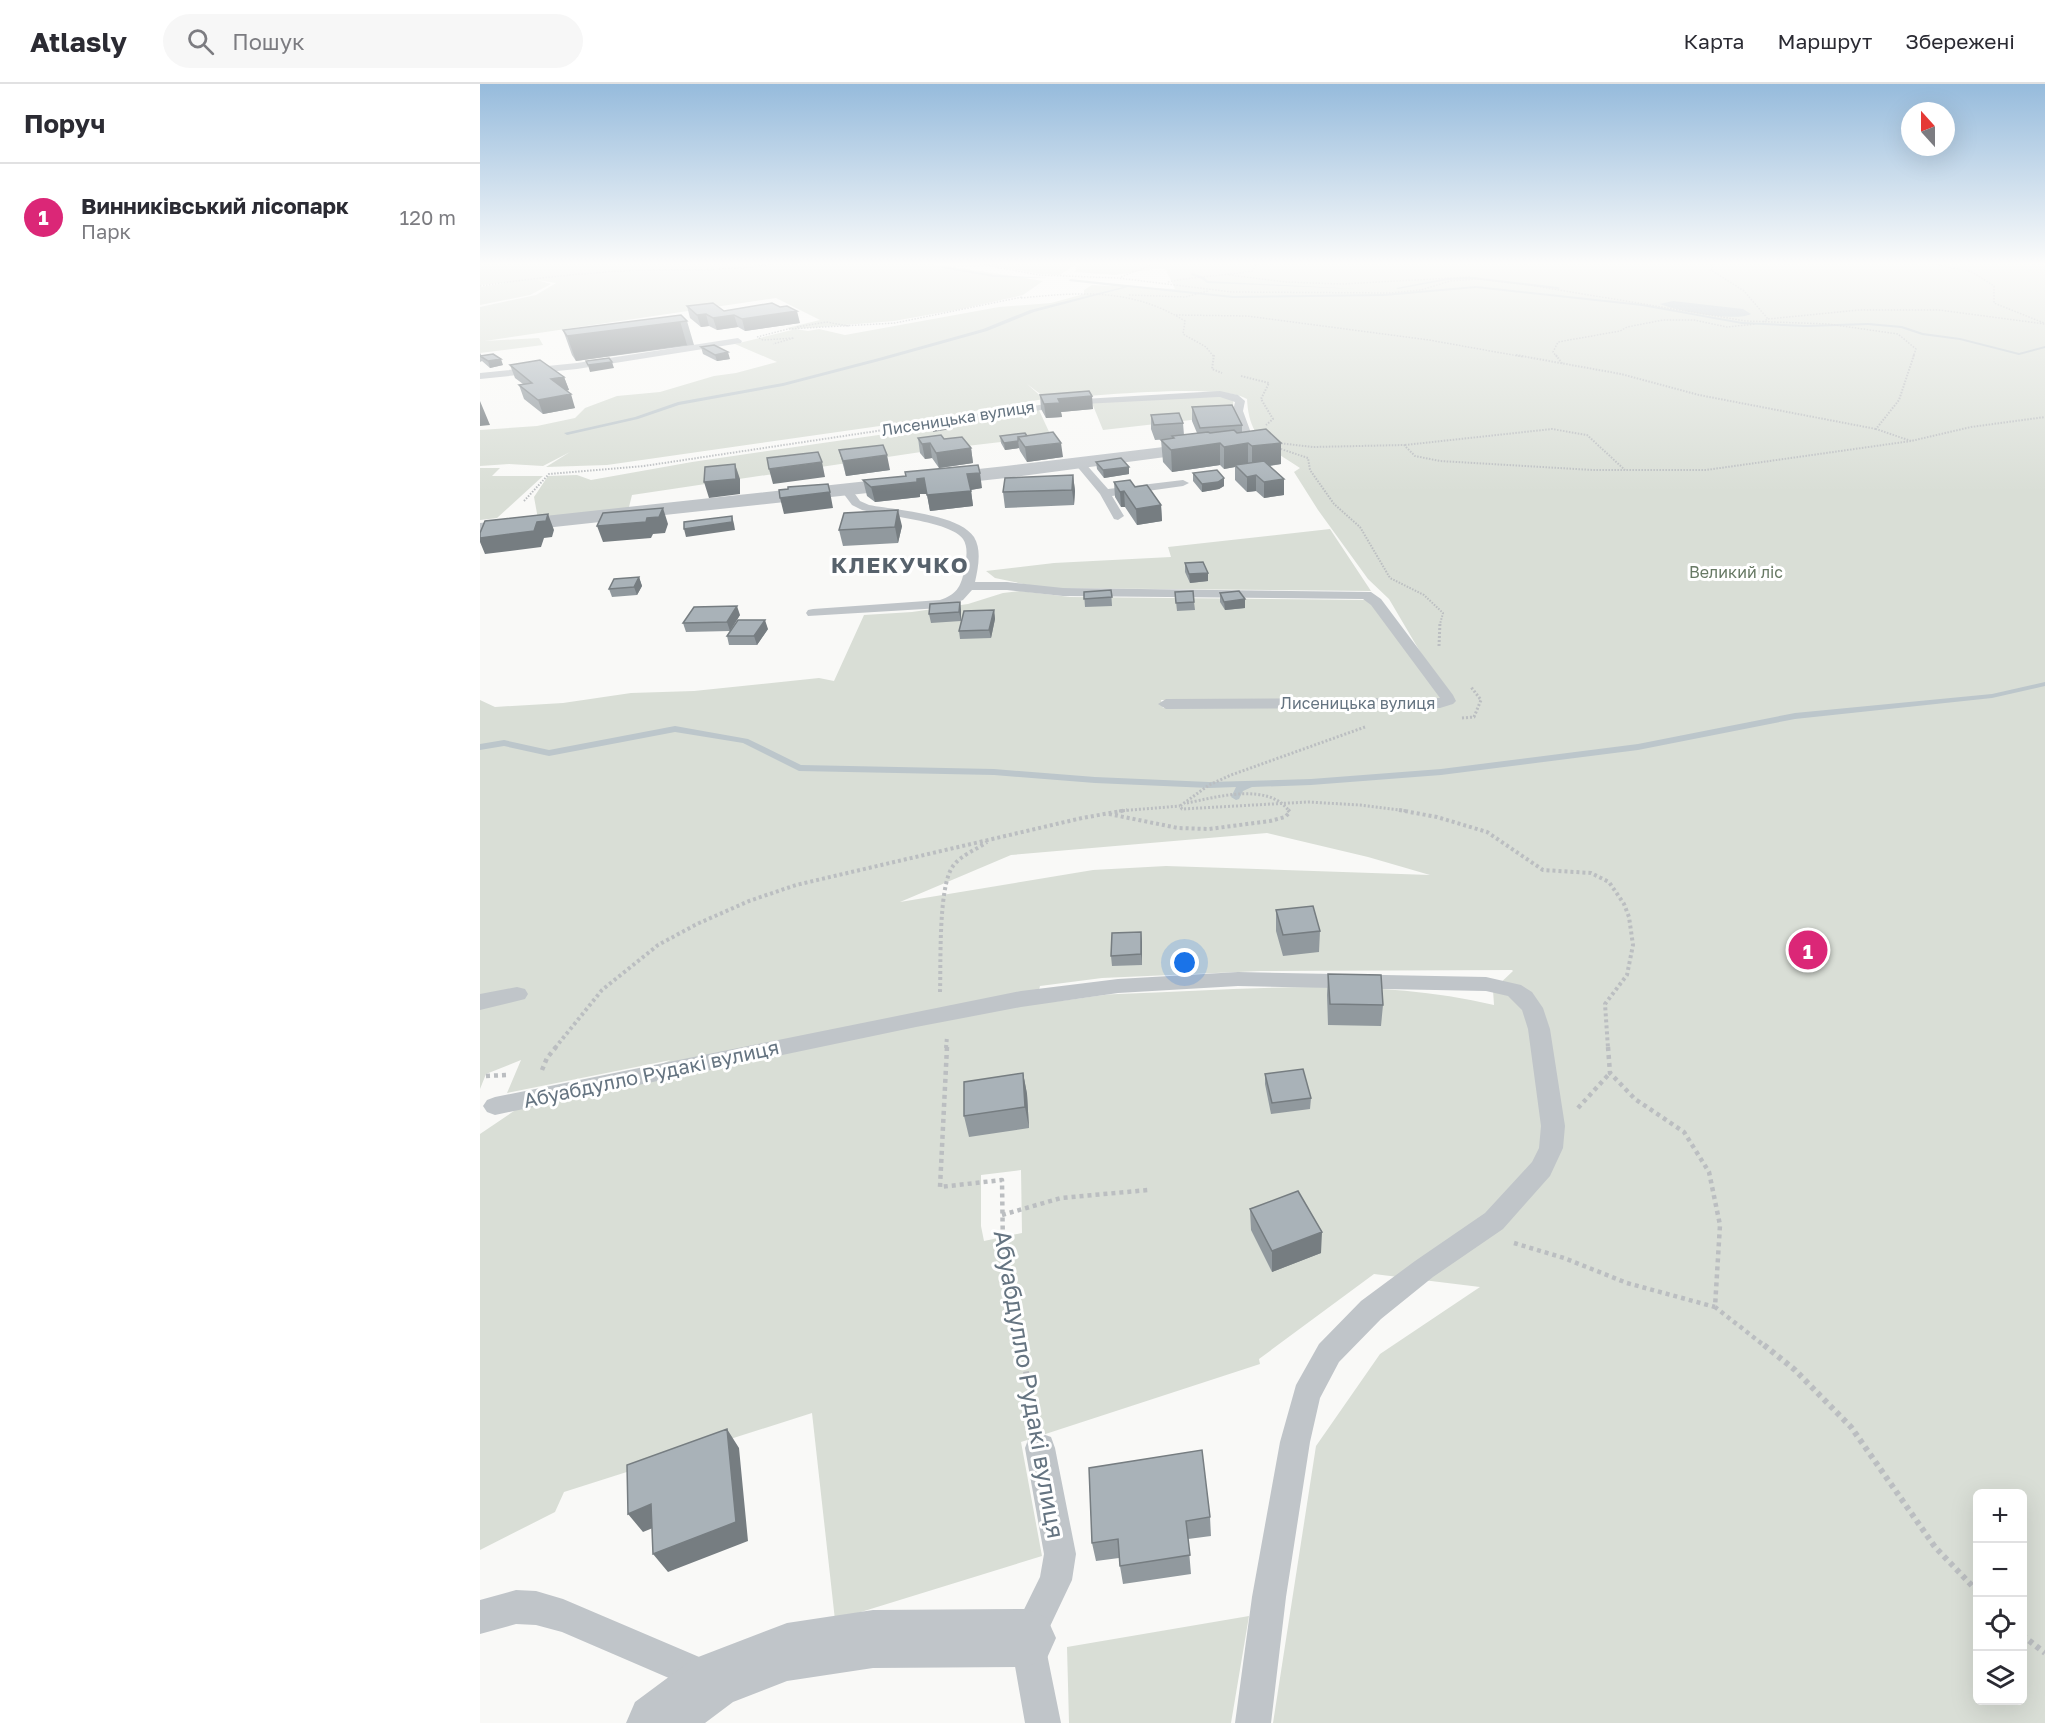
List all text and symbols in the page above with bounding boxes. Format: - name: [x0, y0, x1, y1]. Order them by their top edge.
- search box: [163, 14, 583, 68]
- text: Atlasly: [30, 25, 127, 58]
- icon: search: [184, 25, 217, 58]
- text: Пошук: [232, 28, 305, 55]
- text: Карта: [1684, 28, 1744, 54]
- text: Маршрут: [1777, 28, 1872, 54]
- text: Збережені: [1905, 28, 2015, 54]
- north arrow: [1901, 102, 1955, 156]
- text: Поруч: [24, 108, 105, 139]
- text: Винниківський лісопарк: [81, 192, 349, 219]
- text: 1: [38, 205, 49, 229]
- text: 120 m: [400, 205, 456, 229]
- text: Парк: [81, 219, 131, 243]
- street label: Лисеницька вулиця: [880, 396, 1036, 440]
- district label: КЛЕКУЧКО: [831, 551, 969, 578]
- park label: Великий ліс: [1689, 562, 1783, 582]
- street label: Лисеницька вулиця: [1281, 693, 1435, 713]
- pin: 1: [1788, 928, 1828, 972]
- your location: [1170, 948, 1199, 977]
- street label: Абуабдулло Рудакі вулиця: [521, 1034, 781, 1112]
- street label: Абуабдулло Рудакі вулиця: [989, 1228, 1071, 1540]
- map controls: [1973, 1489, 2027, 1705]
- button: +: [1973, 1489, 2027, 1543]
- button: −: [1973, 1543, 2027, 1597]
- button: locate: [1973, 1597, 2027, 1651]
- button: layers: [1973, 1651, 2027, 1705]

